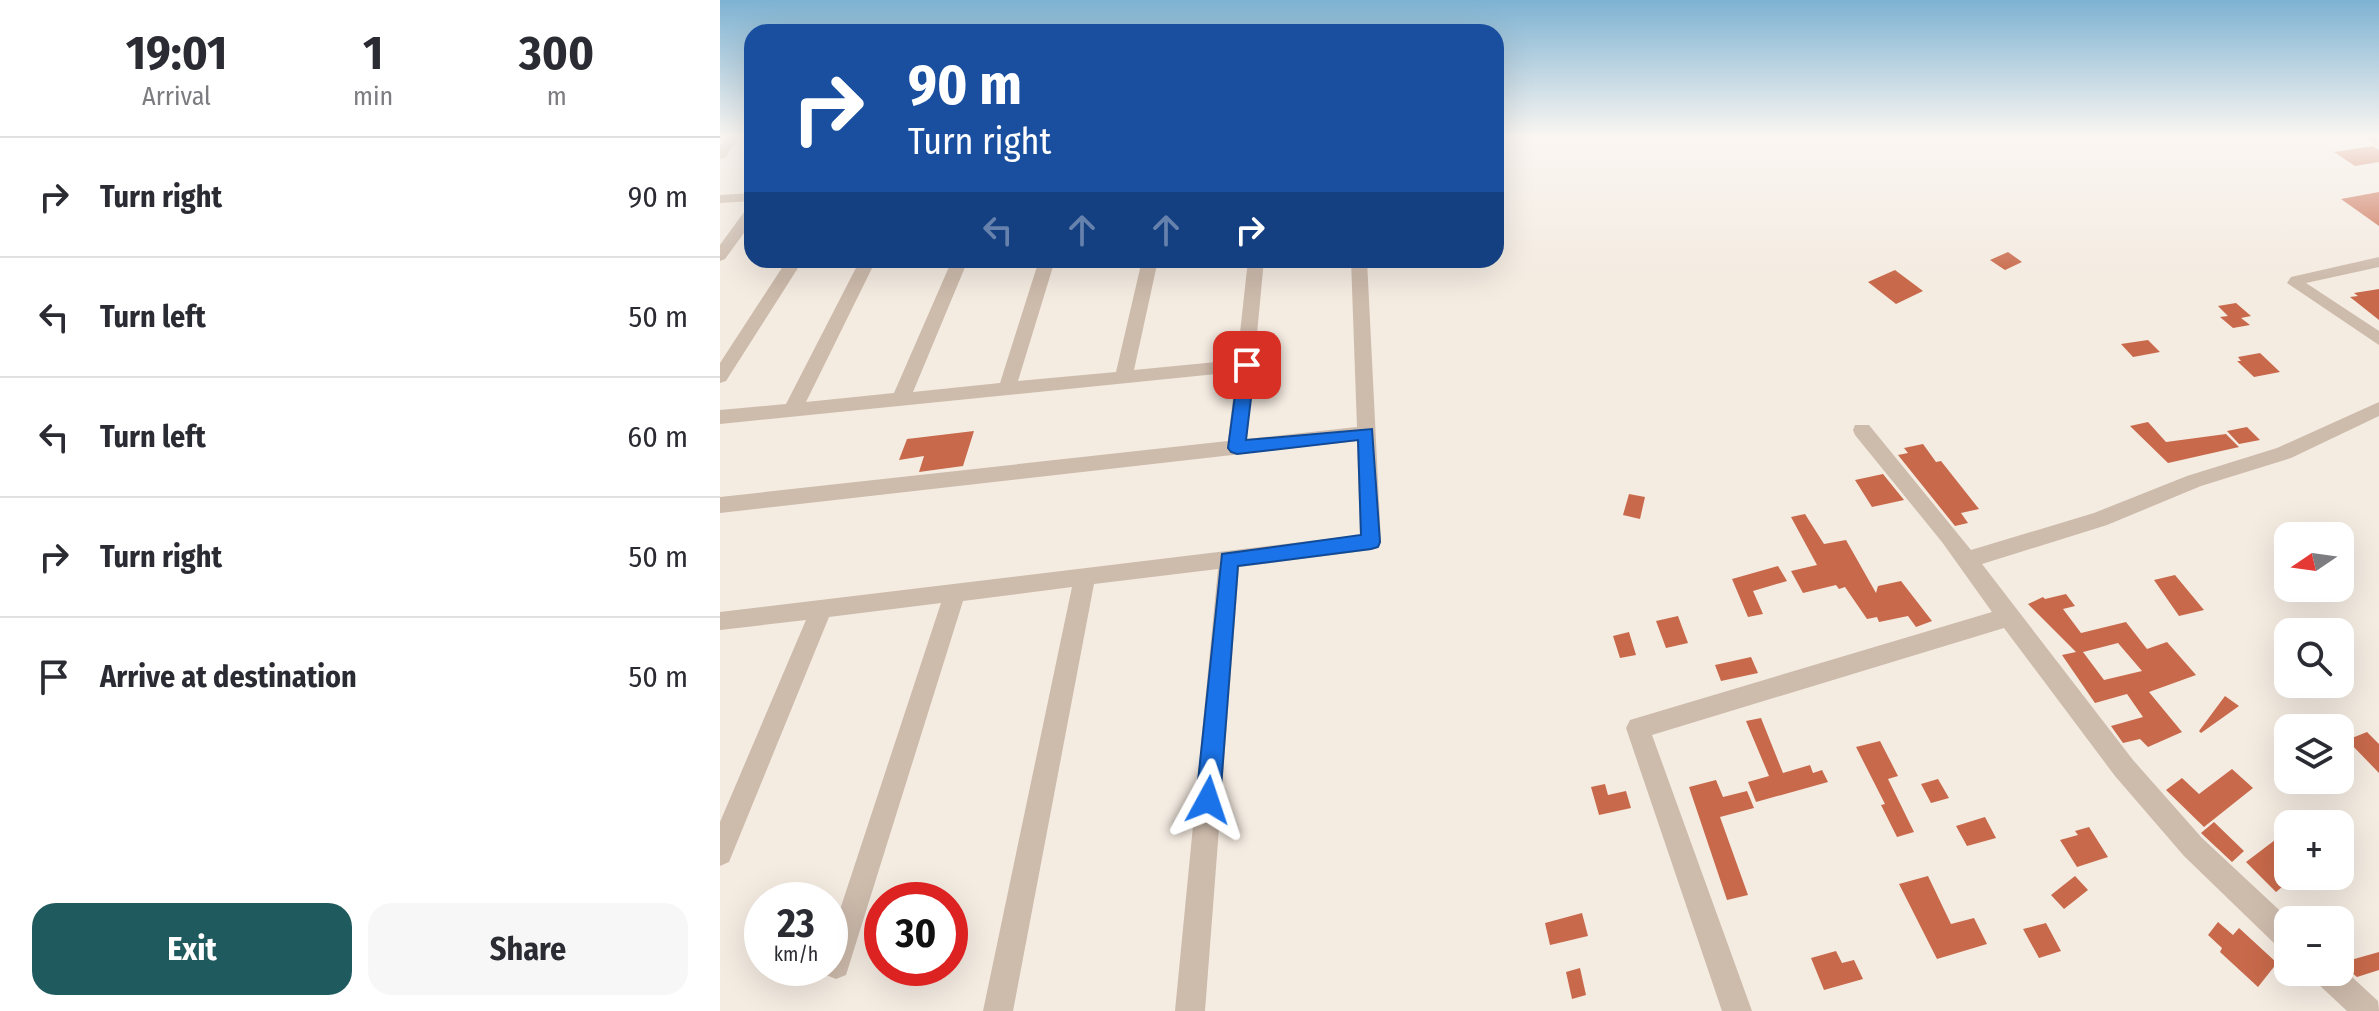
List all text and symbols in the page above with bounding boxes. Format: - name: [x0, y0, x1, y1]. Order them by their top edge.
- text: 19:01: [126, 24, 227, 82]
- text: 1: [363, 24, 383, 82]
- text: 300: [519, 24, 594, 82]
- text: 90 m: [908, 52, 1022, 119]
- icon: right: [776, 56, 880, 160]
- text: Arrival: [142, 81, 211, 112]
- text: min: [353, 81, 393, 112]
- text: m: [547, 81, 567, 112]
- text: Turn right: [908, 120, 1051, 164]
- icon: right: [32, 175, 76, 219]
- text: Turn right: [100, 179, 222, 215]
- text: 90 m: [628, 179, 688, 215]
- icon: left: [976, 208, 1020, 252]
- icon: ahead: [1060, 208, 1104, 252]
- icon: ahead: [1144, 208, 1188, 252]
- icon: right: [1228, 208, 1272, 252]
- icon: left: [32, 295, 76, 339]
- text: Turn left: [100, 299, 206, 335]
- text: 50 m: [628, 299, 688, 335]
- pin: [1213, 331, 1281, 399]
- icon: arrive: [1225, 343, 1269, 387]
- icon: left: [32, 415, 76, 459]
- text: Turn left: [100, 419, 206, 455]
- text: 60 m: [627, 419, 688, 455]
- north arrow: [2274, 522, 2354, 602]
- map controls: [2274, 522, 2354, 986]
- icon: right: [32, 535, 76, 579]
- text: Turn right: [100, 539, 222, 575]
- text: 50 m: [628, 539, 688, 575]
- button: search: [2274, 618, 2354, 698]
- icon: arrive: [32, 655, 76, 699]
- text: Arrive at destination: [100, 659, 357, 695]
- text: 50 m: [628, 659, 688, 695]
- button: layers: [2274, 714, 2354, 794]
- position arrow: [1166, 758, 1250, 842]
- button: +: [2274, 810, 2354, 890]
- speed limit sign: 30: [864, 882, 968, 986]
- text: 23: [777, 900, 815, 948]
- button: Exit: [32, 903, 352, 995]
- button: Share: [368, 903, 688, 995]
- button: −: [2274, 906, 2354, 986]
- text: km/h: [774, 942, 818, 966]

